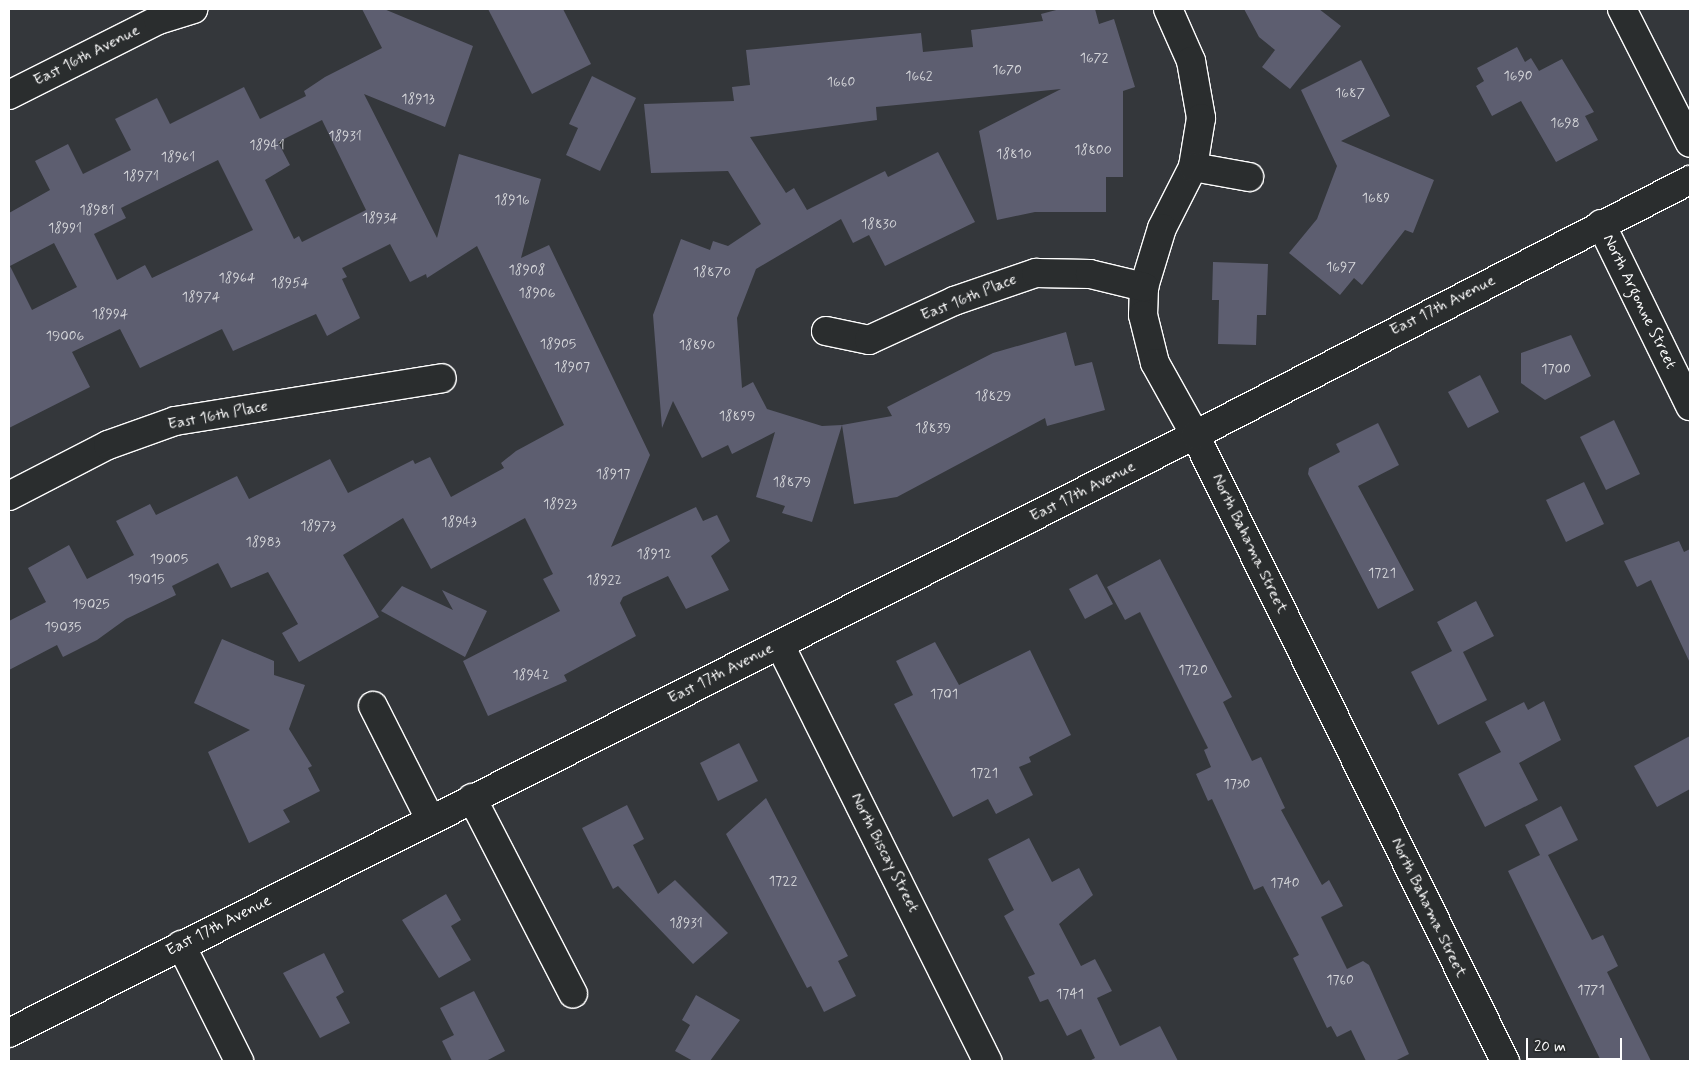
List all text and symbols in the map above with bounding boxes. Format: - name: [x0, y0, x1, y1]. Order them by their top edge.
- street label: East 16th Avenue: [31, 21, 143, 91]
- house number: 1672: [1080, 50, 1108, 66]
- house number: 1670: [992, 62, 1022, 78]
- house number: 1662: [905, 68, 933, 84]
- house number: 1690: [1503, 68, 1533, 84]
- house number: 1660: [827, 74, 855, 90]
- house number: 1687: [1335, 85, 1365, 101]
- house number: 18913: [401, 91, 435, 107]
- house number: 1698: [1550, 115, 1580, 131]
- house number: 18931: [328, 128, 362, 144]
- house number: 18941: [249, 137, 285, 153]
- house number: 18800: [1074, 142, 1112, 158]
- house number: 18810: [996, 146, 1032, 162]
- house number: 18961: [161, 149, 195, 165]
- house number: 18971: [123, 168, 159, 184]
- house number: 1689: [1362, 190, 1390, 206]
- house number: 18916: [494, 192, 530, 208]
- house number: 18981: [79, 202, 115, 218]
- house number: 18934: [362, 210, 398, 226]
- house number: 18830: [861, 216, 897, 232]
- house number: 18991: [48, 220, 82, 236]
- street label: North Argonne Street: [1597, 230, 1681, 374]
- house number: 1697: [1326, 259, 1356, 275]
- house number: 18908: [509, 262, 545, 278]
- house number: 18870: [693, 264, 731, 280]
- house number: 18964: [219, 270, 255, 286]
- street label: East 16th Place: [918, 270, 1020, 326]
- street label: East 17th Avenue: [1387, 271, 1499, 341]
- house number: 18954: [271, 275, 309, 291]
- house number: 18906: [519, 285, 555, 301]
- house number: 18974: [182, 289, 220, 305]
- house number: 18994: [92, 306, 128, 322]
- house number: 19006: [46, 328, 84, 344]
- house number: 18905: [540, 336, 576, 352]
- house number: 18890: [679, 337, 715, 353]
- house number: 18907: [554, 359, 590, 375]
- house number: 1700: [1541, 361, 1571, 377]
- house number: 18829: [975, 388, 1011, 404]
- street label: East 16th Place: [166, 397, 270, 435]
- house number: 18899: [719, 408, 755, 424]
- house number: 18839: [915, 420, 951, 436]
- street label: East 17th Avenue: [1027, 457, 1139, 527]
- house number: 18917: [596, 466, 630, 482]
- street label: North Bahama Street: [1207, 471, 1291, 617]
- house number: 18879: [773, 474, 811, 490]
- house number: 18923: [543, 496, 577, 512]
- house number: 18943: [441, 514, 477, 530]
- house number: 18973: [300, 518, 336, 534]
- house number: 18983: [245, 534, 281, 550]
- house number: 18912: [637, 546, 671, 562]
- house number: 19005: [150, 551, 188, 567]
- house number: 1721: [1368, 565, 1396, 581]
- house number: 19015: [128, 571, 164, 587]
- house number: 18922: [586, 572, 622, 588]
- house number: 19025: [72, 596, 110, 612]
- house number: 19035: [45, 619, 81, 635]
- street label: East 17th Avenue: [665, 639, 777, 709]
- house number: 1720: [1178, 662, 1208, 678]
- house number: 18942: [513, 667, 549, 683]
- house number: 1701: [930, 686, 958, 702]
- house number: 1721: [970, 765, 998, 781]
- house number: 1730: [1224, 776, 1250, 792]
- street label: North Biscay Street: [845, 789, 923, 917]
- street label: North Bahama Street: [1386, 835, 1470, 981]
- house number: 1722: [769, 873, 797, 889]
- house number: 1740: [1270, 875, 1300, 891]
- street label: East 17th Avenue: [163, 891, 275, 961]
- house number: 18931: [669, 915, 703, 931]
- house number: 1760: [1326, 972, 1354, 988]
- house number: 1771: [1577, 982, 1605, 998]
- house number: 1741: [1056, 986, 1084, 1002]
- scale bar: [1529, 1028, 1625, 1060]
- text: 20 m: [1534, 1037, 1566, 1057]

